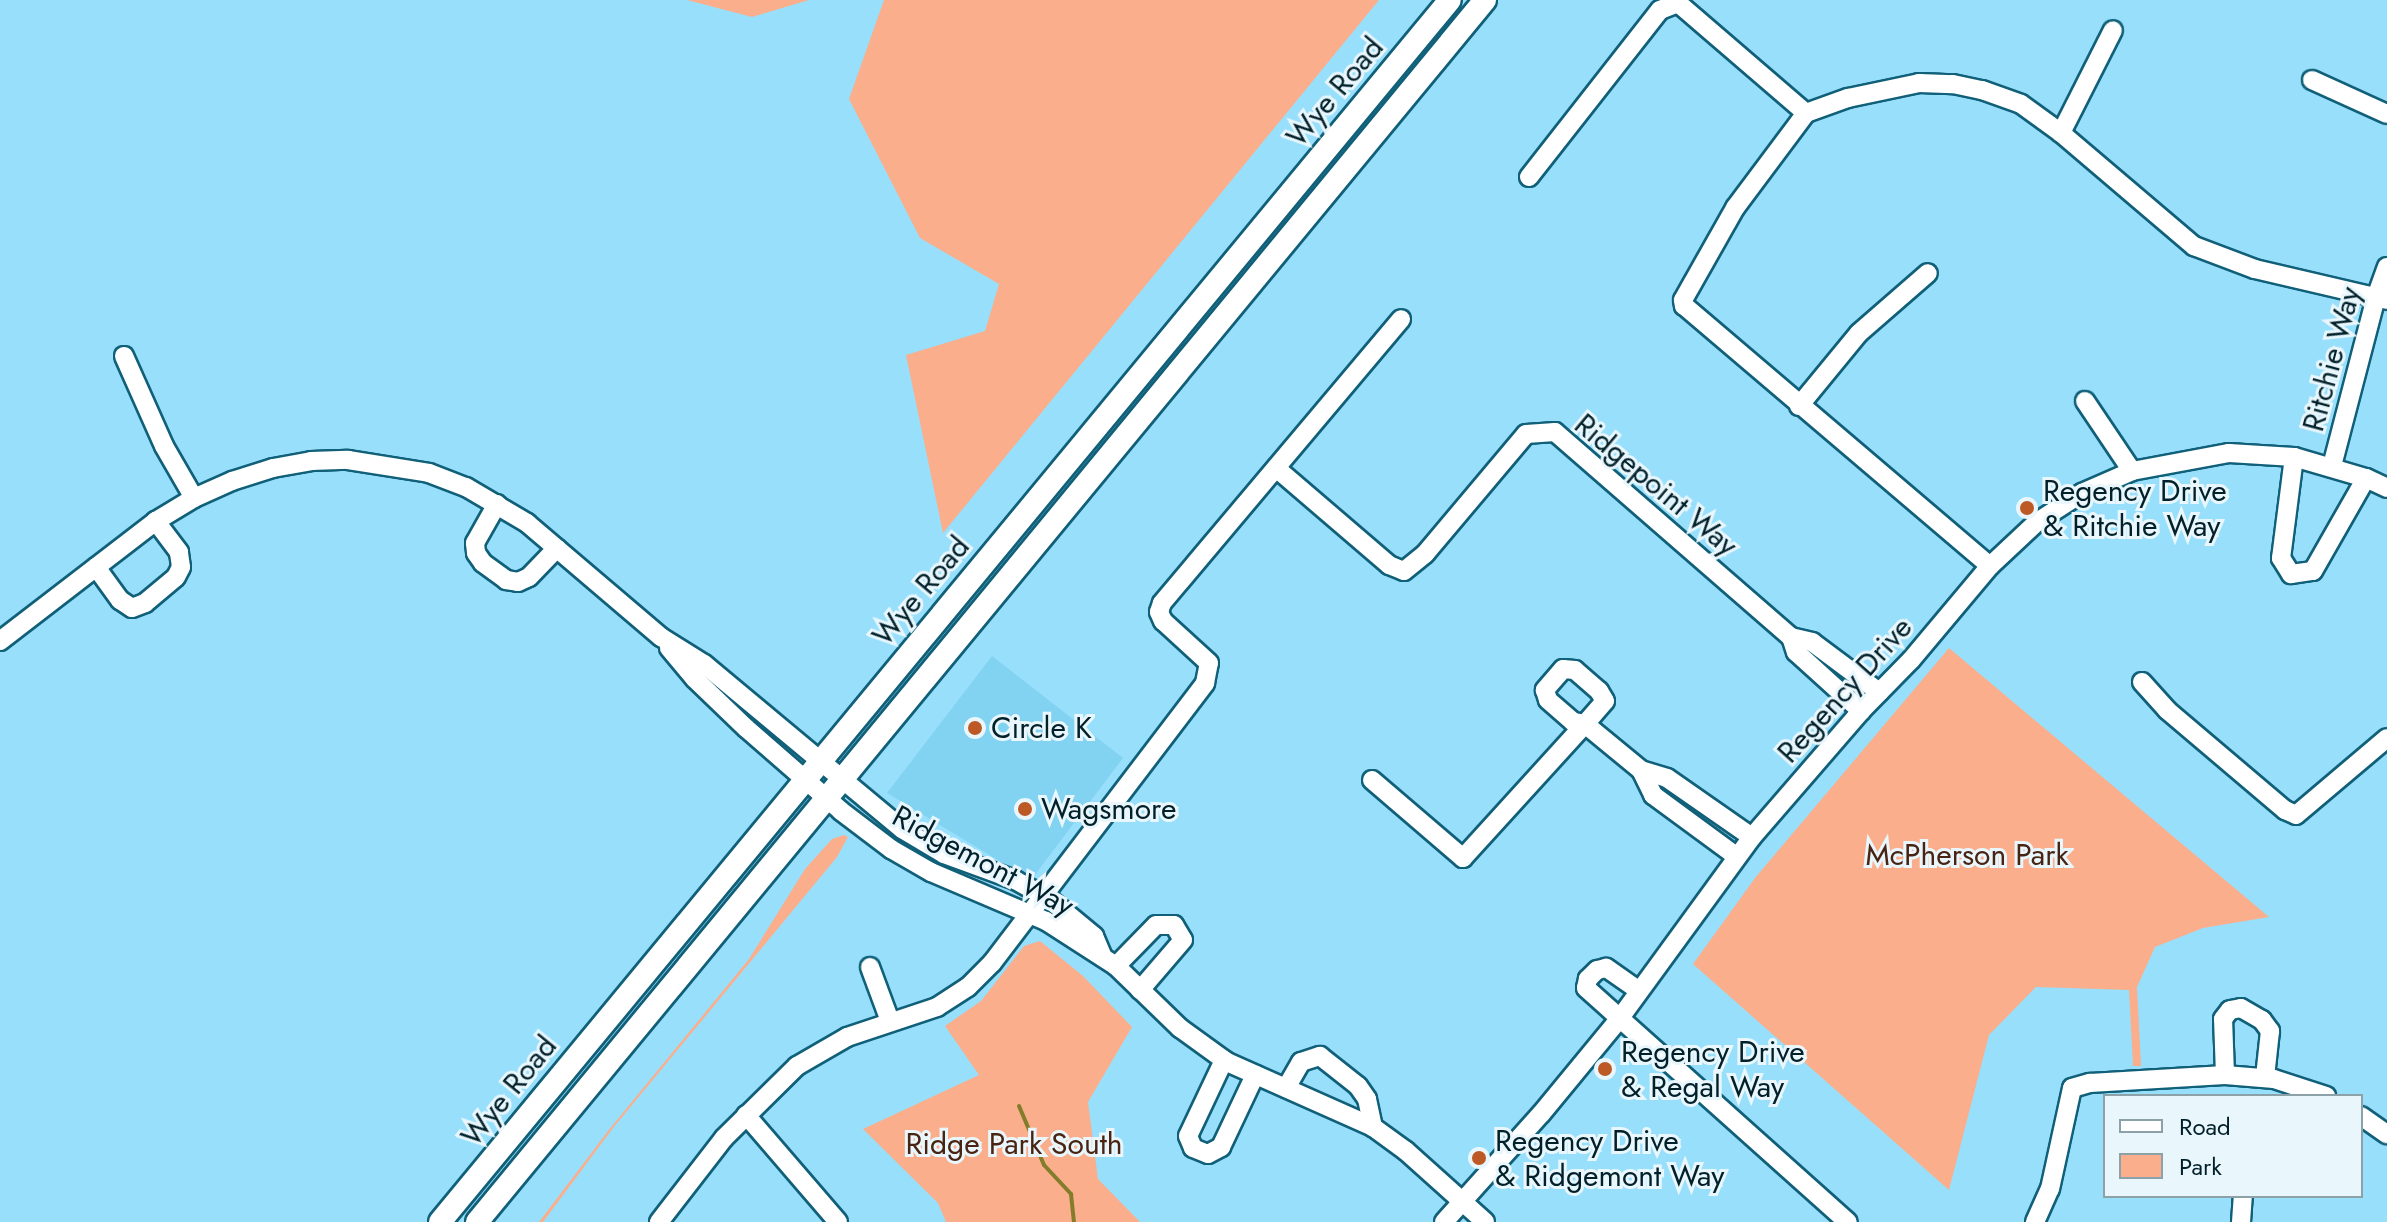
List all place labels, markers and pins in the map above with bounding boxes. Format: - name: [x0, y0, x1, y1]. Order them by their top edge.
- place label: Regency Drive & Ritchie Way: [2043, 473, 2227, 544]
- marker: Regency Drive & Ritchie Way: [2018, 499, 2036, 517]
- place label: Circle K: [991, 710, 1092, 746]
- marker: Circle K: [966, 719, 984, 737]
- place label: Wagsmore: [1041, 791, 1176, 827]
- marker: Wagsmore: [1016, 800, 1034, 818]
- place label: Regency Drive & Regal Way: [1621, 1034, 1805, 1104]
- marker: Regency Drive & Regal Way: [1596, 1060, 1614, 1078]
- place label: Regency Drive & Ridgemont Way: [1495, 1123, 1724, 1194]
- marker: Regency Drive & Ridgemont Way: [1470, 1149, 1488, 1167]

